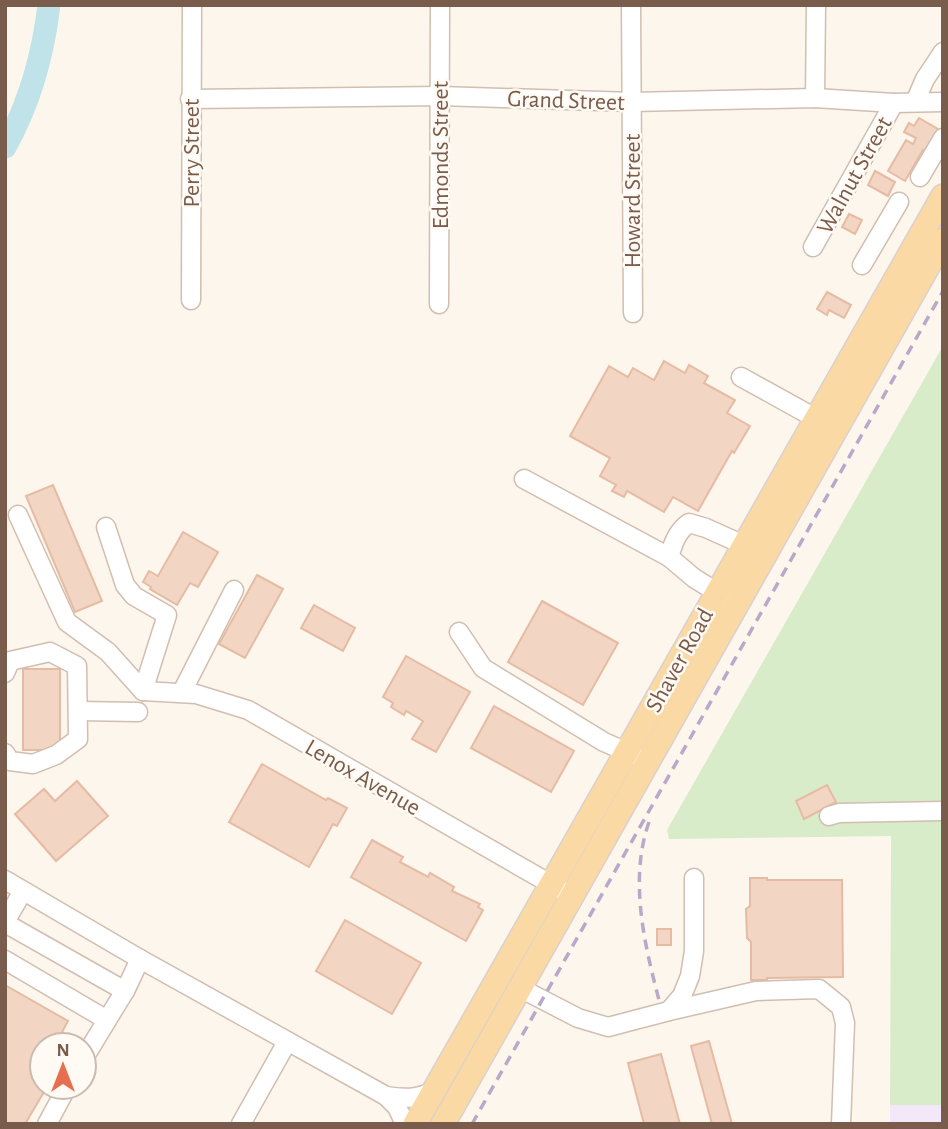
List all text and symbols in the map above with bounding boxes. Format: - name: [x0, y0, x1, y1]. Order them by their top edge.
- street label: Edmonds Street: [429, 81, 453, 229]
- street label: Grand Street: [507, 87, 625, 115]
- street label: Perry Street: [180, 98, 204, 208]
- street label: Walnut Street: [813, 113, 897, 238]
- street label: Howard Street: [621, 133, 645, 268]
- street label: Shaver Road: [642, 605, 718, 716]
- street label: Lenox Avenue: [301, 735, 424, 820]
- north arrow: [28, 1031, 98, 1101]
- text: N: [56, 1041, 70, 1060]

